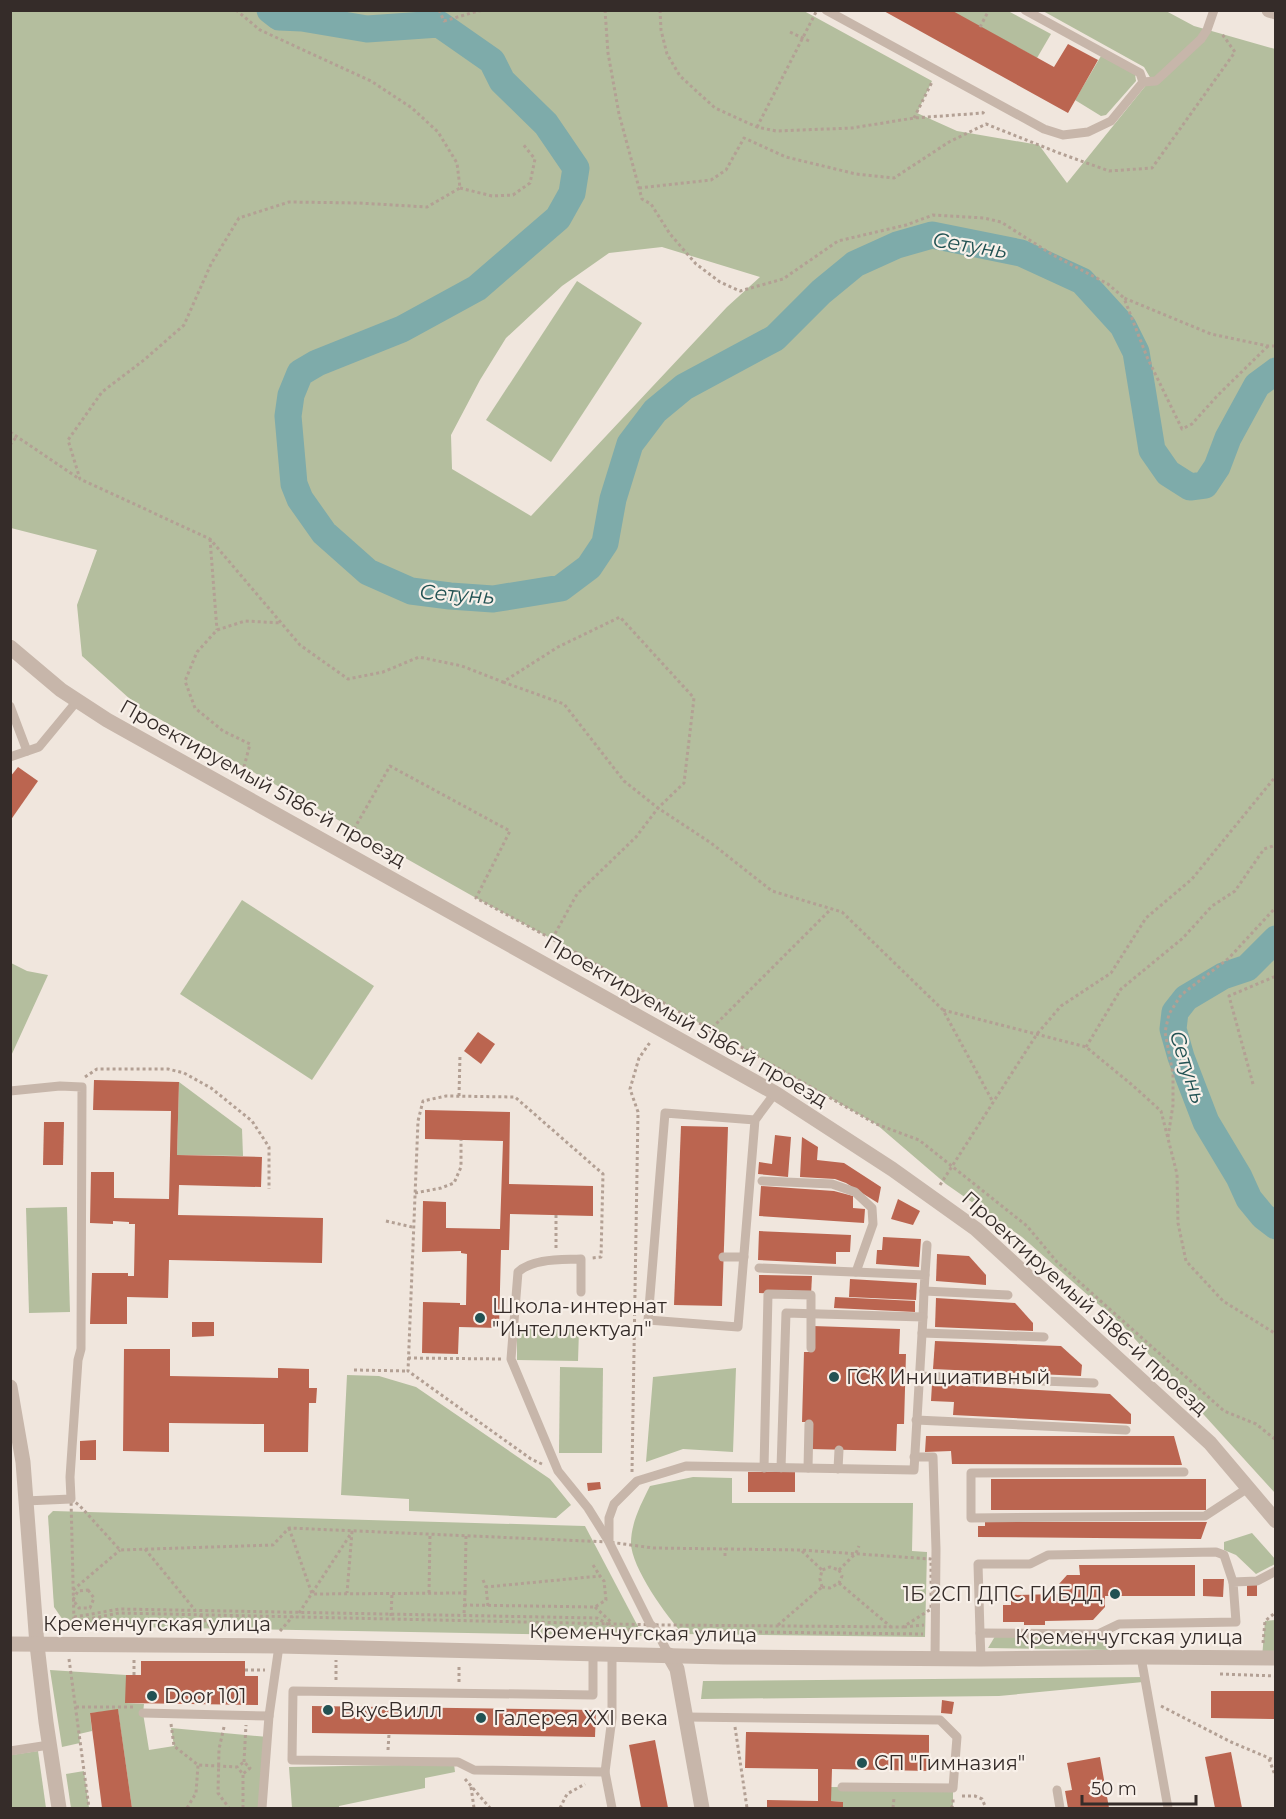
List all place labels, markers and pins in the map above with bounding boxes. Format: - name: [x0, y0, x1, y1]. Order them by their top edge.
- place label: Школа-интернат "Интеллектуал": [492, 1294, 667, 1341]
- marker: Школа-интернат "Интеллектуал": [473, 1311, 487, 1325]
- place label: ГСК Инициативный: [846, 1365, 1050, 1389]
- marker: ГСК Инициативный: [827, 1370, 841, 1384]
- place label: 1Б 2СП ДПС ГИБДД: [903, 1582, 1103, 1606]
- marker: 1Б 2СП ДПС ГИБДД: [1108, 1587, 1122, 1601]
- place label: Door 101: [164, 1684, 247, 1708]
- marker: Door 101: [145, 1689, 159, 1703]
- place label: ВкусВилл: [340, 1698, 442, 1722]
- marker: ВкусВилл: [321, 1703, 335, 1717]
- place label: Галерея XXI века: [493, 1706, 668, 1730]
- marker: Галерея XXI века: [474, 1711, 488, 1725]
- place label: СП "Гимназия": [874, 1751, 1025, 1775]
- marker: СП "Гимназия": [855, 1756, 869, 1770]

